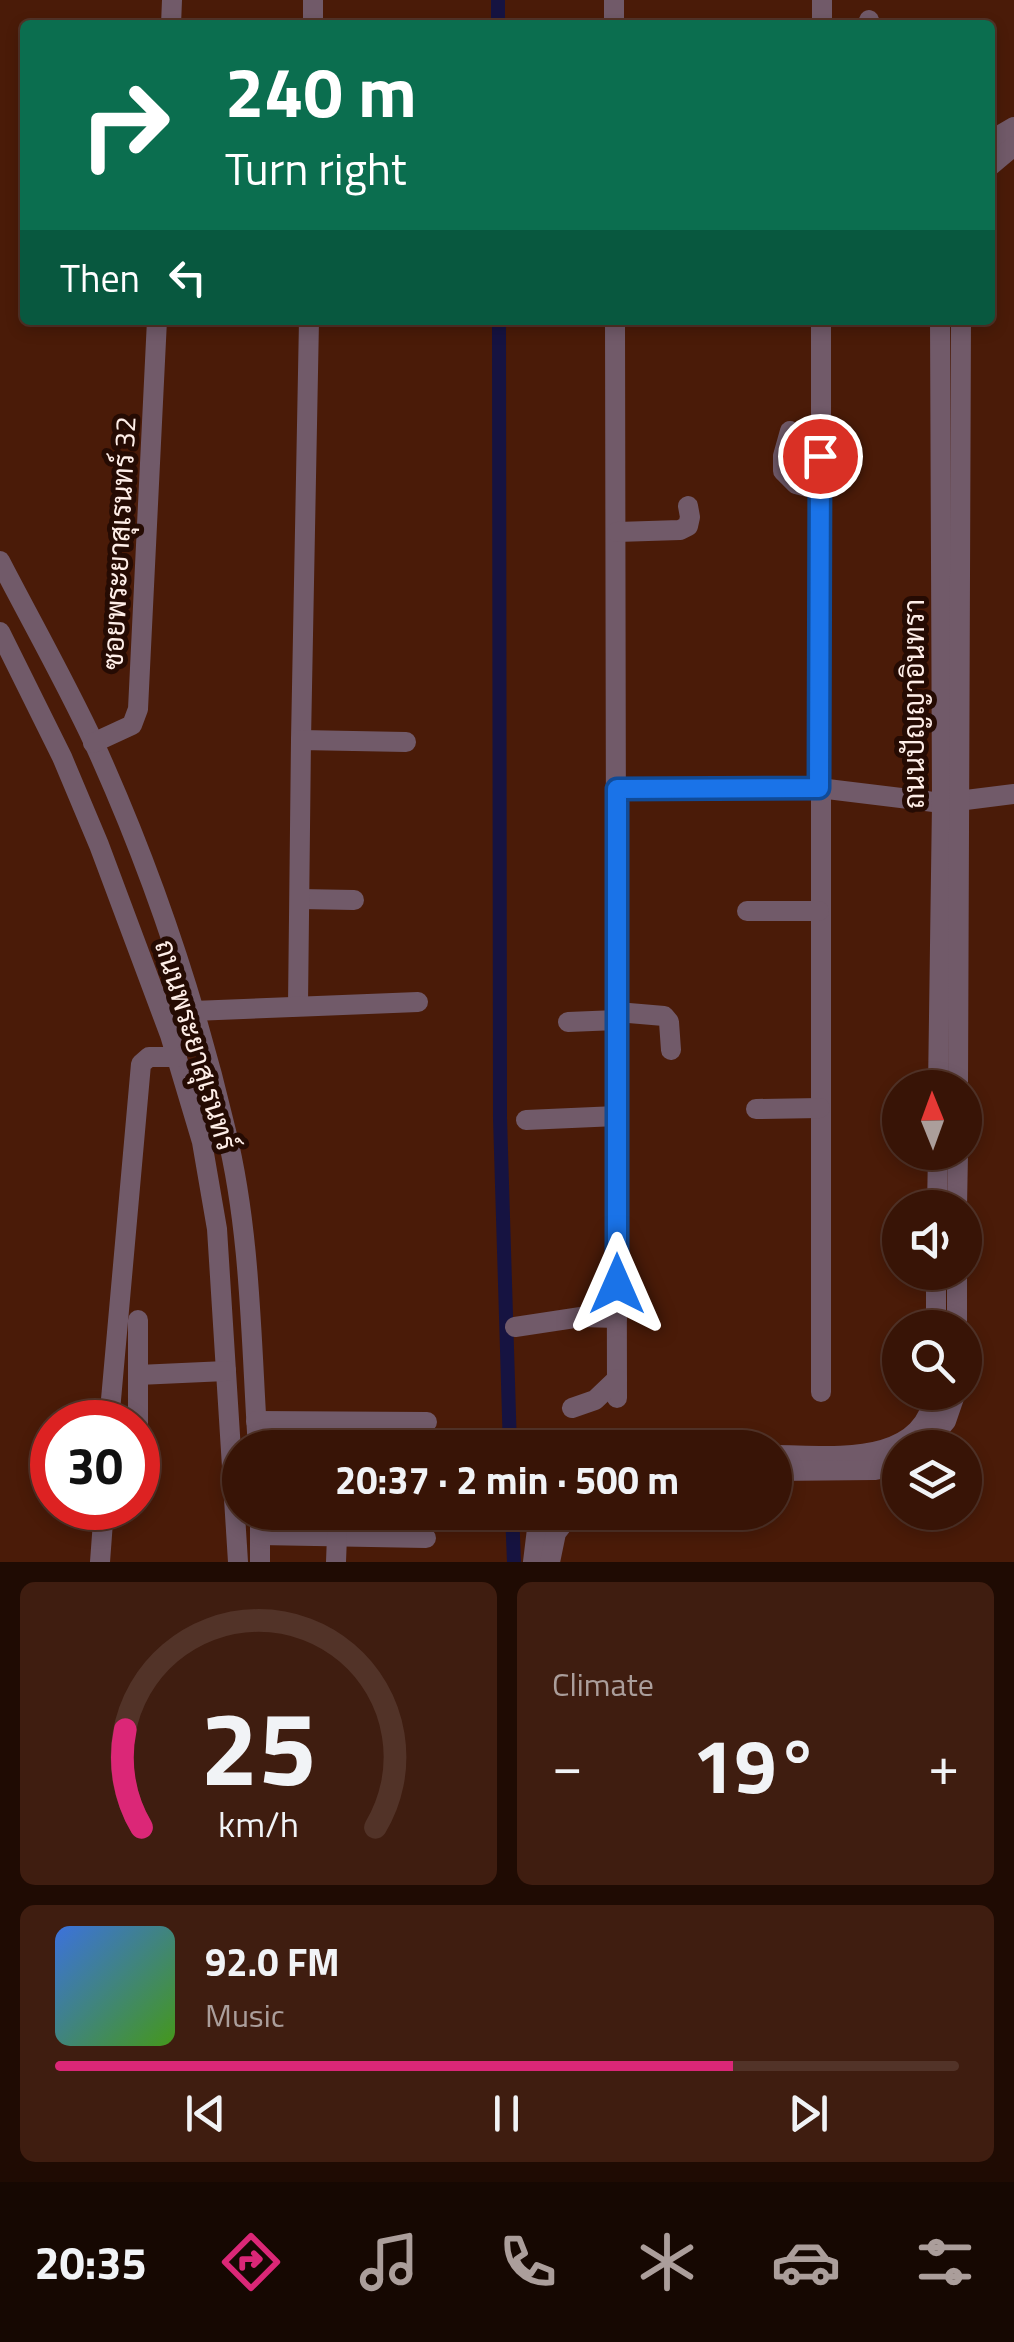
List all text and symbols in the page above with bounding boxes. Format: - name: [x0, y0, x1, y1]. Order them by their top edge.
- text: 240 m: [225, 38, 417, 144]
- icon: right: [60, 60, 190, 190]
- text: Turn right: [225, 134, 407, 202]
- text: Then: [60, 249, 140, 307]
- icon: left: [160, 250, 215, 305]
- pin: [778, 414, 863, 499]
- street label: ซอยพระยาสุเรนทร์ 32: [90, 415, 147, 671]
- icon: arrive: [793, 429, 848, 484]
- street label: ถนนปัญญาอินทรา: [892, 599, 935, 809]
- street label: ถนนพระยาสุเรนทร์: [144, 934, 249, 1156]
- north arrow: [882, 1070, 982, 1170]
- map controls: [882, 1070, 982, 1530]
- button: sound: [882, 1190, 982, 1290]
- position arrow: [565, 1232, 669, 1336]
- button: search: [882, 1310, 982, 1410]
- speed limit sign: 30: [30, 1400, 160, 1530]
- button: layers: [882, 1430, 982, 1530]
- text: 20:37 · 2 min · 500 m: [335, 1451, 679, 1509]
- text: Climate: [552, 1660, 654, 1708]
- text: 25: [200, 1667, 317, 1825]
- text: 19°: [692, 1708, 819, 1822]
- text: −: [552, 1723, 583, 1806]
- text: +: [928, 1723, 959, 1806]
- text: km/h: [218, 1796, 299, 1851]
- text: 92.0 FM: [205, 1933, 340, 1991]
- text: Music: [205, 1991, 285, 2039]
- icon: previous: [178, 2086, 233, 2141]
- icon: pause: [479, 2086, 534, 2141]
- icon: next: [781, 2086, 836, 2141]
- icon: directions: [216, 2227, 286, 2297]
- icon: music: [354, 2227, 424, 2297]
- icon: phone: [493, 2227, 563, 2297]
- icon: climate: [632, 2227, 702, 2297]
- icon: car: [771, 2227, 841, 2297]
- icon: filters: [910, 2227, 980, 2297]
- text: 20:35: [34, 2228, 147, 2296]

